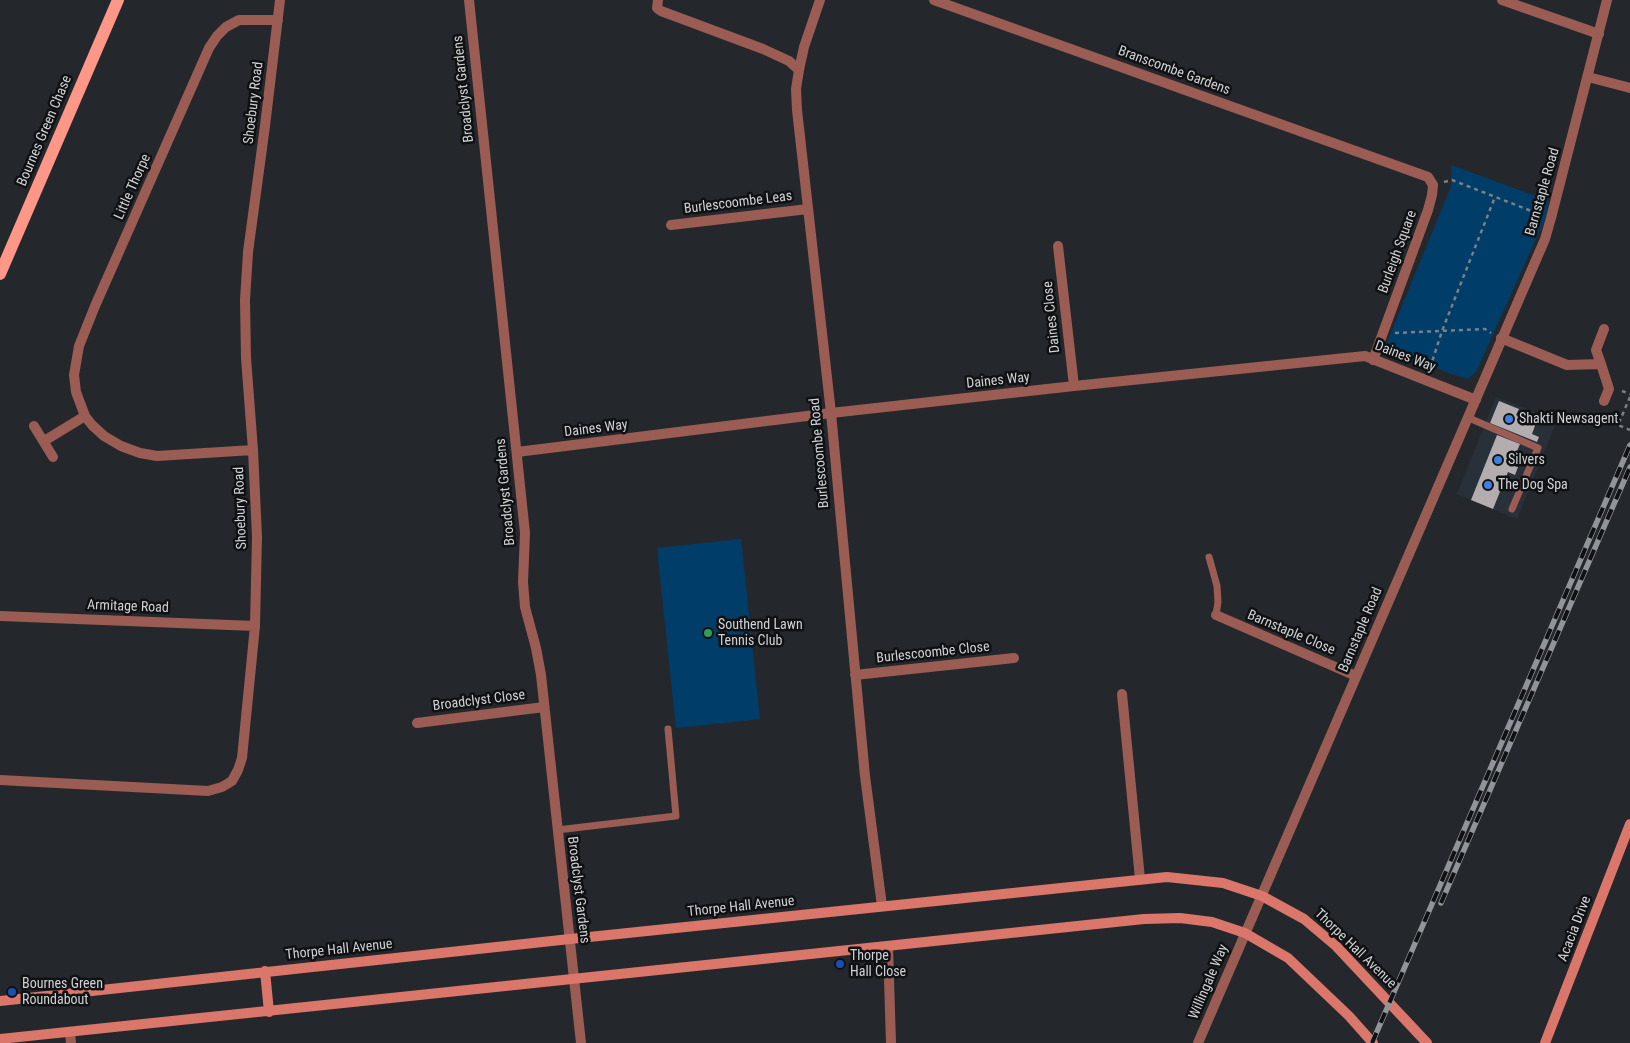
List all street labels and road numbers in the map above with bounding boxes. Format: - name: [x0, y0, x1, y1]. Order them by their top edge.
- street label: Broadclyst Gardens: [450, 35, 478, 143]
- street label: Branscombe Gardens: [1116, 43, 1232, 99]
- street label: Shoebury Road: [241, 61, 267, 145]
- street label: Bournes Green Chase: [14, 73, 76, 189]
- street label: Barnstaple Road: [1522, 146, 1564, 238]
- street label: Little Thorpe: [111, 152, 155, 222]
- street label: Burlescoombe Leas: [683, 188, 793, 218]
- street label: Burleigh Square: [1375, 208, 1421, 296]
- street label: Daines Close: [1040, 280, 1064, 354]
- street label: Daines Way: [1372, 338, 1438, 376]
- street label: Daines Way: [965, 369, 1031, 393]
- street label: Burlescoombe Road: [807, 397, 833, 509]
- street label: Daines Way: [563, 417, 629, 441]
- street label: Broadclyst Gardens: [493, 438, 519, 546]
- street label: Shoebury Road: [231, 466, 251, 550]
- street label: Barnstaple Road: [1336, 585, 1386, 675]
- street label: Armitage Road: [87, 597, 169, 617]
- street label: Barnstaple Close: [1245, 607, 1337, 659]
- street label: Burlescoombe Close: [876, 639, 990, 667]
- street label: Broadclyst Close: [432, 687, 526, 715]
- street label: Broadclyst Gardens: [563, 836, 593, 944]
- street label: Thorpe Hall Avenue: [687, 893, 795, 921]
- street label: Acacia Drive: [1555, 894, 1595, 964]
- street label: Thorpe Hall Avenue: [1311, 906, 1399, 992]
- street label: Thorpe Hall Avenue: [285, 936, 393, 964]
- street label: Willingale Way: [1186, 942, 1232, 1022]

